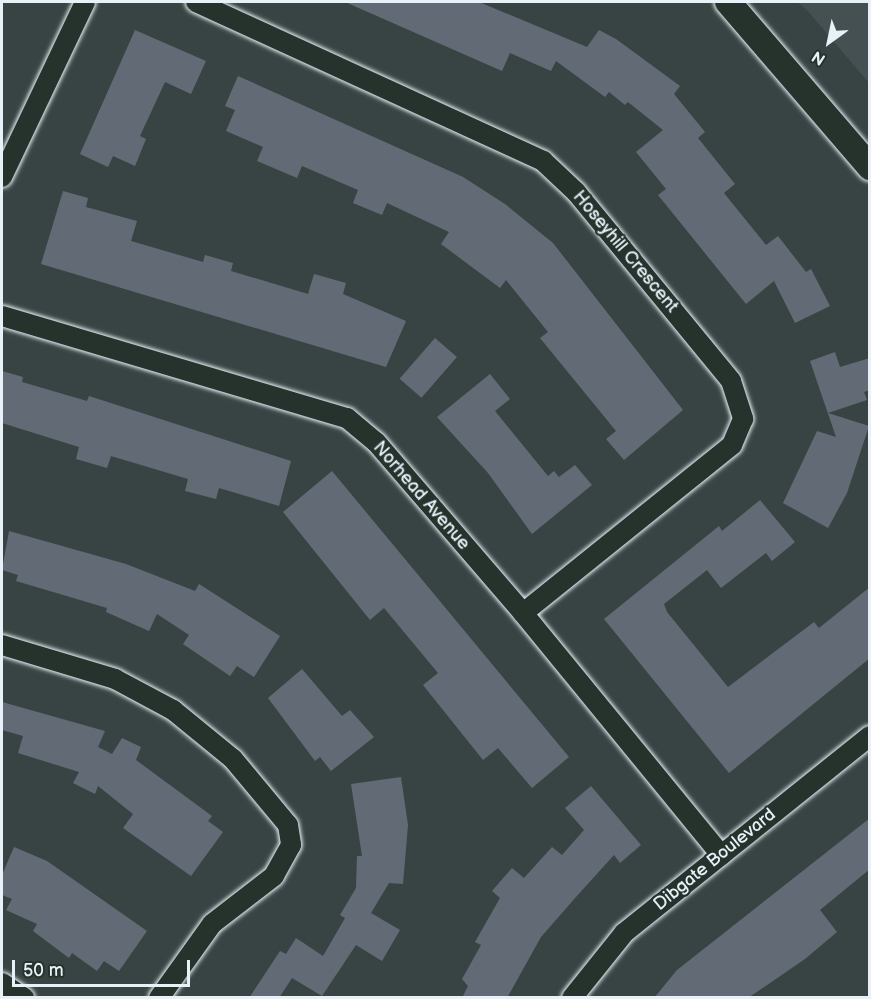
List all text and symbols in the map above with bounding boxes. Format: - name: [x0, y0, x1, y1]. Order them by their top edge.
- north arrow: [799, 12, 859, 72]
- text: N: [809, 46, 829, 69]
- street label: Hoseyhill Crescent: [568, 187, 682, 317]
- street label: Norhead Avenue: [368, 437, 474, 555]
- street label: Dibgate Boulevard: [650, 804, 780, 916]
- scale bar: [15, 948, 194, 986]
- text: 50 m: [23, 960, 64, 981]

